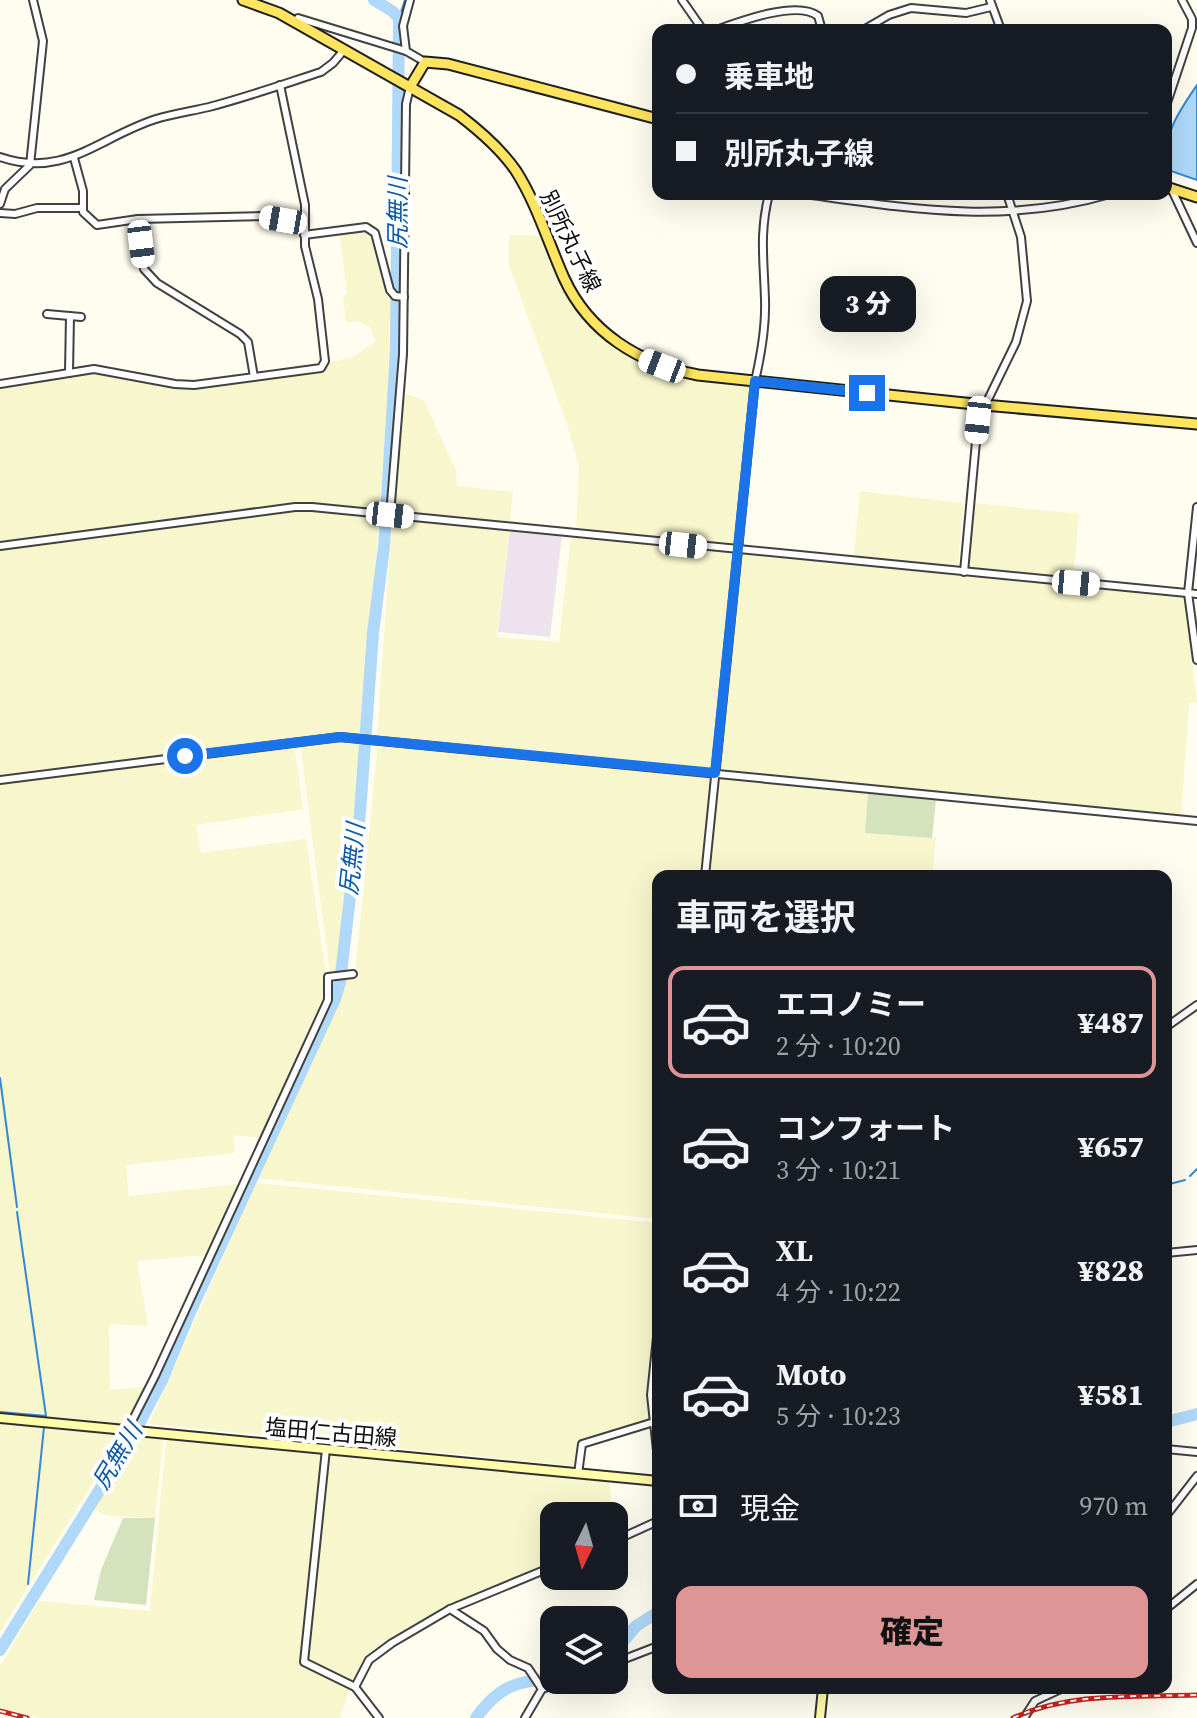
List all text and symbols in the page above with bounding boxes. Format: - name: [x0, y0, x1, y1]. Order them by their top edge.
- text: 乗車地: [724, 56, 814, 97]
- text: 別所丸子線: [724, 133, 874, 174]
- water label: 尻無川: [381, 174, 414, 249]
- street label: 別所丸子線: [533, 185, 609, 297]
- car: [257, 204, 309, 236]
- car: [126, 219, 156, 269]
- callout: 3 分: [819, 277, 915, 333]
- text: 3 分: [845, 286, 891, 322]
- car: [635, 346, 689, 386]
- route end: [849, 375, 885, 411]
- car: [964, 395, 992, 445]
- car: [365, 501, 415, 529]
- car: [658, 531, 708, 559]
- car: [1051, 569, 1101, 597]
- route start: [167, 738, 203, 774]
- water label: 尻無川: [332, 818, 372, 897]
- text: 車両を選択: [676, 893, 856, 942]
- text: エコノミー: [776, 984, 926, 1025]
- icon: car: [680, 986, 752, 1058]
- text: ¥487: [1078, 1002, 1144, 1043]
- text: 2 分 · 10:20: [776, 1028, 901, 1064]
- text: コンフォート: [776, 1108, 955, 1149]
- icon: car: [680, 1110, 752, 1182]
- text: ¥657: [1078, 1126, 1144, 1167]
- text: 3 分 · 10:21: [776, 1152, 901, 1188]
- text: XL: [776, 1230, 813, 1271]
- icon: car: [680, 1234, 752, 1306]
- text: ¥828: [1078, 1250, 1144, 1291]
- text: 4 分 · 10:22: [776, 1274, 901, 1310]
- text: Moto: [776, 1354, 847, 1395]
- icon: car: [680, 1358, 752, 1430]
- text: ¥581: [1078, 1374, 1144, 1415]
- text: 5 分 · 10:23: [776, 1398, 901, 1434]
- street label: 塩田仁古田線: [264, 1411, 398, 1453]
- water label: 尻無川: [84, 1414, 151, 1495]
- icon: cash: [676, 1484, 720, 1528]
- text: 現金: [740, 1488, 800, 1529]
- text: 970 m: [1080, 1488, 1148, 1524]
- north arrow: [540, 1502, 628, 1590]
- map controls: [540, 1502, 628, 1694]
- button: 確定: [676, 1586, 1148, 1678]
- button: layers: [540, 1606, 628, 1694]

